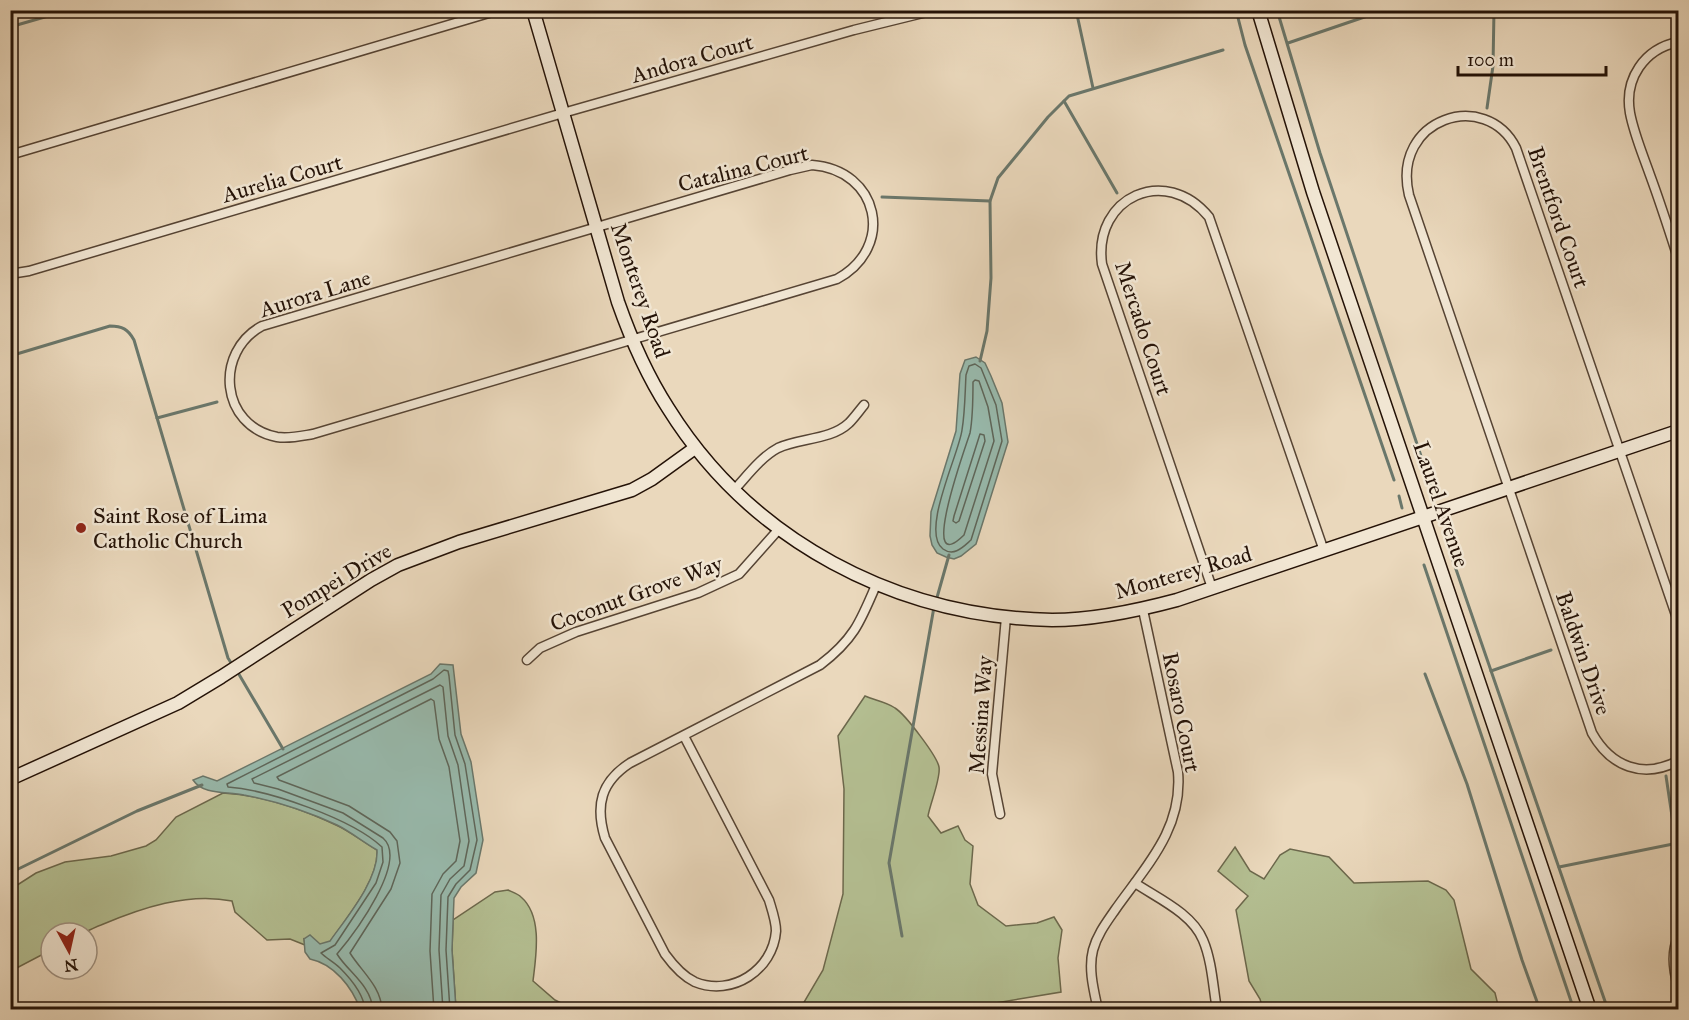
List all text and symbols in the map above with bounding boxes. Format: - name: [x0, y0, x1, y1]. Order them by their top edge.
- street label: Andora Court: [627, 28, 756, 89]
- scale bar: [1458, 39, 1606, 77]
- text: 100 m: [1467, 49, 1514, 71]
- street label: Catalina Court: [675, 139, 811, 198]
- street label: Brentford Court: [1522, 143, 1595, 292]
- street label: Aurelia Court: [218, 148, 345, 209]
- street label: Monterey Road: [605, 219, 676, 361]
- street label: Mercado Court: [1109, 258, 1178, 399]
- street label: Aurora Lane: [255, 264, 374, 323]
- street label: Laurel Avenue: [1407, 438, 1476, 571]
- place label: Saint Rose of Lima Catholic Church: [93, 502, 268, 554]
- marker: Saint Rose of Lima Catholic Church: [74, 521, 88, 535]
- street label: Pompei Drive: [276, 537, 396, 624]
- street label: Monterey Road: [1111, 540, 1255, 605]
- street label: Coconut Grove Way: [546, 550, 727, 637]
- street label: Baldwin Drive: [1550, 588, 1617, 718]
- street label: Rosaro Court: [1157, 650, 1206, 775]
- street label: Messina Way: [963, 654, 998, 775]
- north arrow: [39, 921, 99, 981]
- text: N: [63, 955, 79, 976]

